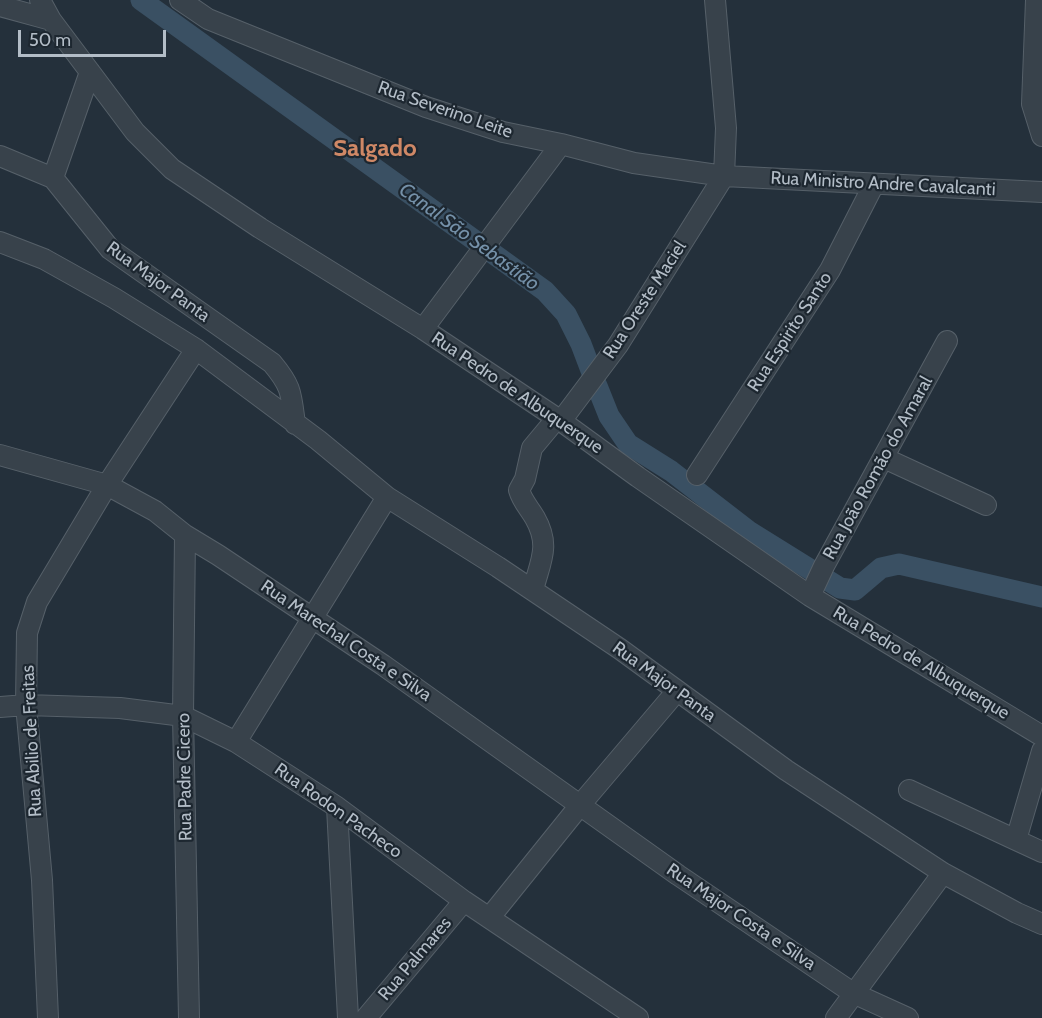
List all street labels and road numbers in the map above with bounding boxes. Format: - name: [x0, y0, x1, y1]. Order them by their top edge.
- street label: Rua Severino Leite: [375, 77, 515, 143]
- street label: Rua Ministro Andre Cavalcanti: [770, 167, 996, 201]
- street label: Rua Major Panta: [102, 237, 214, 327]
- street label: Rua Oreste Maciel: [599, 237, 691, 363]
- street label: Rua Espirito Santo: [743, 268, 837, 396]
- street label: Rua Pedro de Albuquerque: [427, 328, 607, 458]
- street label: Rua João Romão do Amaral: [819, 373, 937, 563]
- street label: Rua Marechal Costa e Silva: [256, 576, 436, 706]
- street label: Rua Pedro de Albuquerque: [829, 602, 1013, 724]
- street label: Rua Major Panta: [608, 637, 720, 727]
- street label: Rua Abilio de Freitas: [17, 664, 47, 818]
- street label: Rua Padre Cicero: [173, 713, 197, 841]
- street label: Rua Rodon Pacheco: [270, 759, 406, 863]
- street label: Rua Major Costa e Silva: [662, 859, 820, 975]
- street label: Rua Palmares: [374, 913, 456, 1005]

